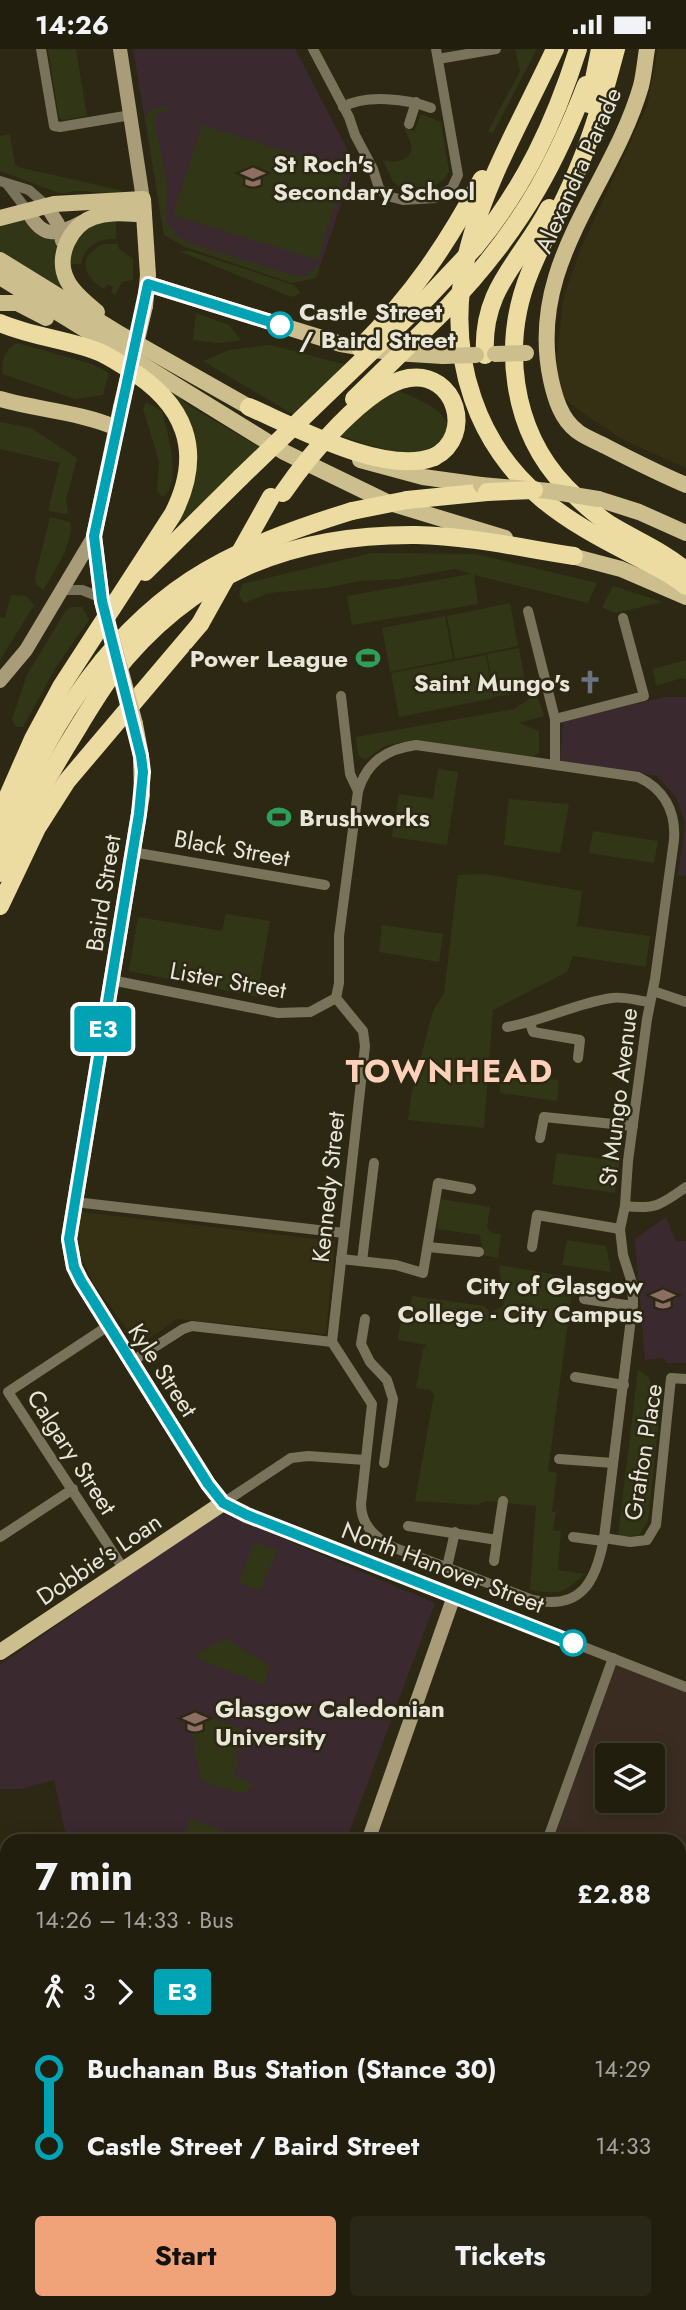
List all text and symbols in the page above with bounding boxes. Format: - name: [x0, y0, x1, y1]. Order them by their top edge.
- text: 14:26: [35, 6, 109, 44]
- street label: Alexandra Parade: [526, 82, 630, 258]
- place label: St Roch's Secondary School: [273, 146, 475, 209]
- school or university icon: St Roch's Secondary School: [239, 163, 267, 191]
- place label: Castle Street / Baird Street: [299, 294, 456, 357]
- marker: Castle Street / Baird Street: [267, 312, 293, 338]
- place label: Power League: [190, 641, 348, 676]
- sports icon: Power League: [354, 644, 382, 672]
- place label: Saint Mungo's: [414, 665, 570, 700]
- church icon: Saint Mungo's: [576, 668, 604, 696]
- place label: Brushworks: [299, 800, 430, 835]
- sports icon: Brushworks: [265, 803, 293, 831]
- street label: Black Street: [171, 821, 293, 875]
- street label: Baird Street: [77, 832, 130, 954]
- street label: Lister Street: [167, 953, 289, 1007]
- line badge: E3: [72, 1006, 134, 1052]
- street label: St Mungo Avenue: [590, 1006, 646, 1188]
- text: E3: [88, 1011, 118, 1046]
- district label: TOWNHEAD: [346, 1048, 554, 1094]
- street label: Kennedy Street: [303, 1110, 353, 1264]
- place label: City of Glasgow College - City Campus: [397, 1268, 644, 1331]
- school or university icon: City of Glasgow College - City Campus: [649, 1285, 677, 1313]
- street label: Kyle Street: [120, 1316, 206, 1424]
- street label: Grafton Place: [615, 1381, 671, 1523]
- street label: Calgary Street: [18, 1383, 126, 1522]
- street label: Dobbie's Loan: [30, 1504, 168, 1614]
- street label: North Hanover Street: [336, 1512, 550, 1622]
- unlabelled marker: [560, 1630, 586, 1656]
- place label: Glasgow Caledonian University: [215, 1691, 445, 1754]
- school or university icon: Glasgow Caledonian University: [181, 1708, 209, 1736]
- map controls: [595, 1743, 665, 1813]
- button: layers: [595, 1743, 665, 1813]
- text: 7 min: [35, 1849, 133, 1904]
- text: £2.88: [577, 1875, 651, 1913]
- text: 14:26 – 14:33 · Bus: [35, 1903, 233, 1937]
- icon: walk: [35, 1973, 73, 2011]
- icon: forward: [106, 1973, 144, 2011]
- text: E3: [168, 1974, 197, 2009]
- text: 3: [83, 1975, 96, 2009]
- text: Buchanan Bus Station (Stance 30): [87, 2050, 497, 2088]
- text: 14:29: [594, 2052, 651, 2086]
- text: Castle Street / Baird Street: [87, 2127, 419, 2165]
- text: 14:33: [595, 2129, 651, 2163]
- button: Start: [35, 2216, 336, 2296]
- button: Tickets: [350, 2216, 651, 2296]

